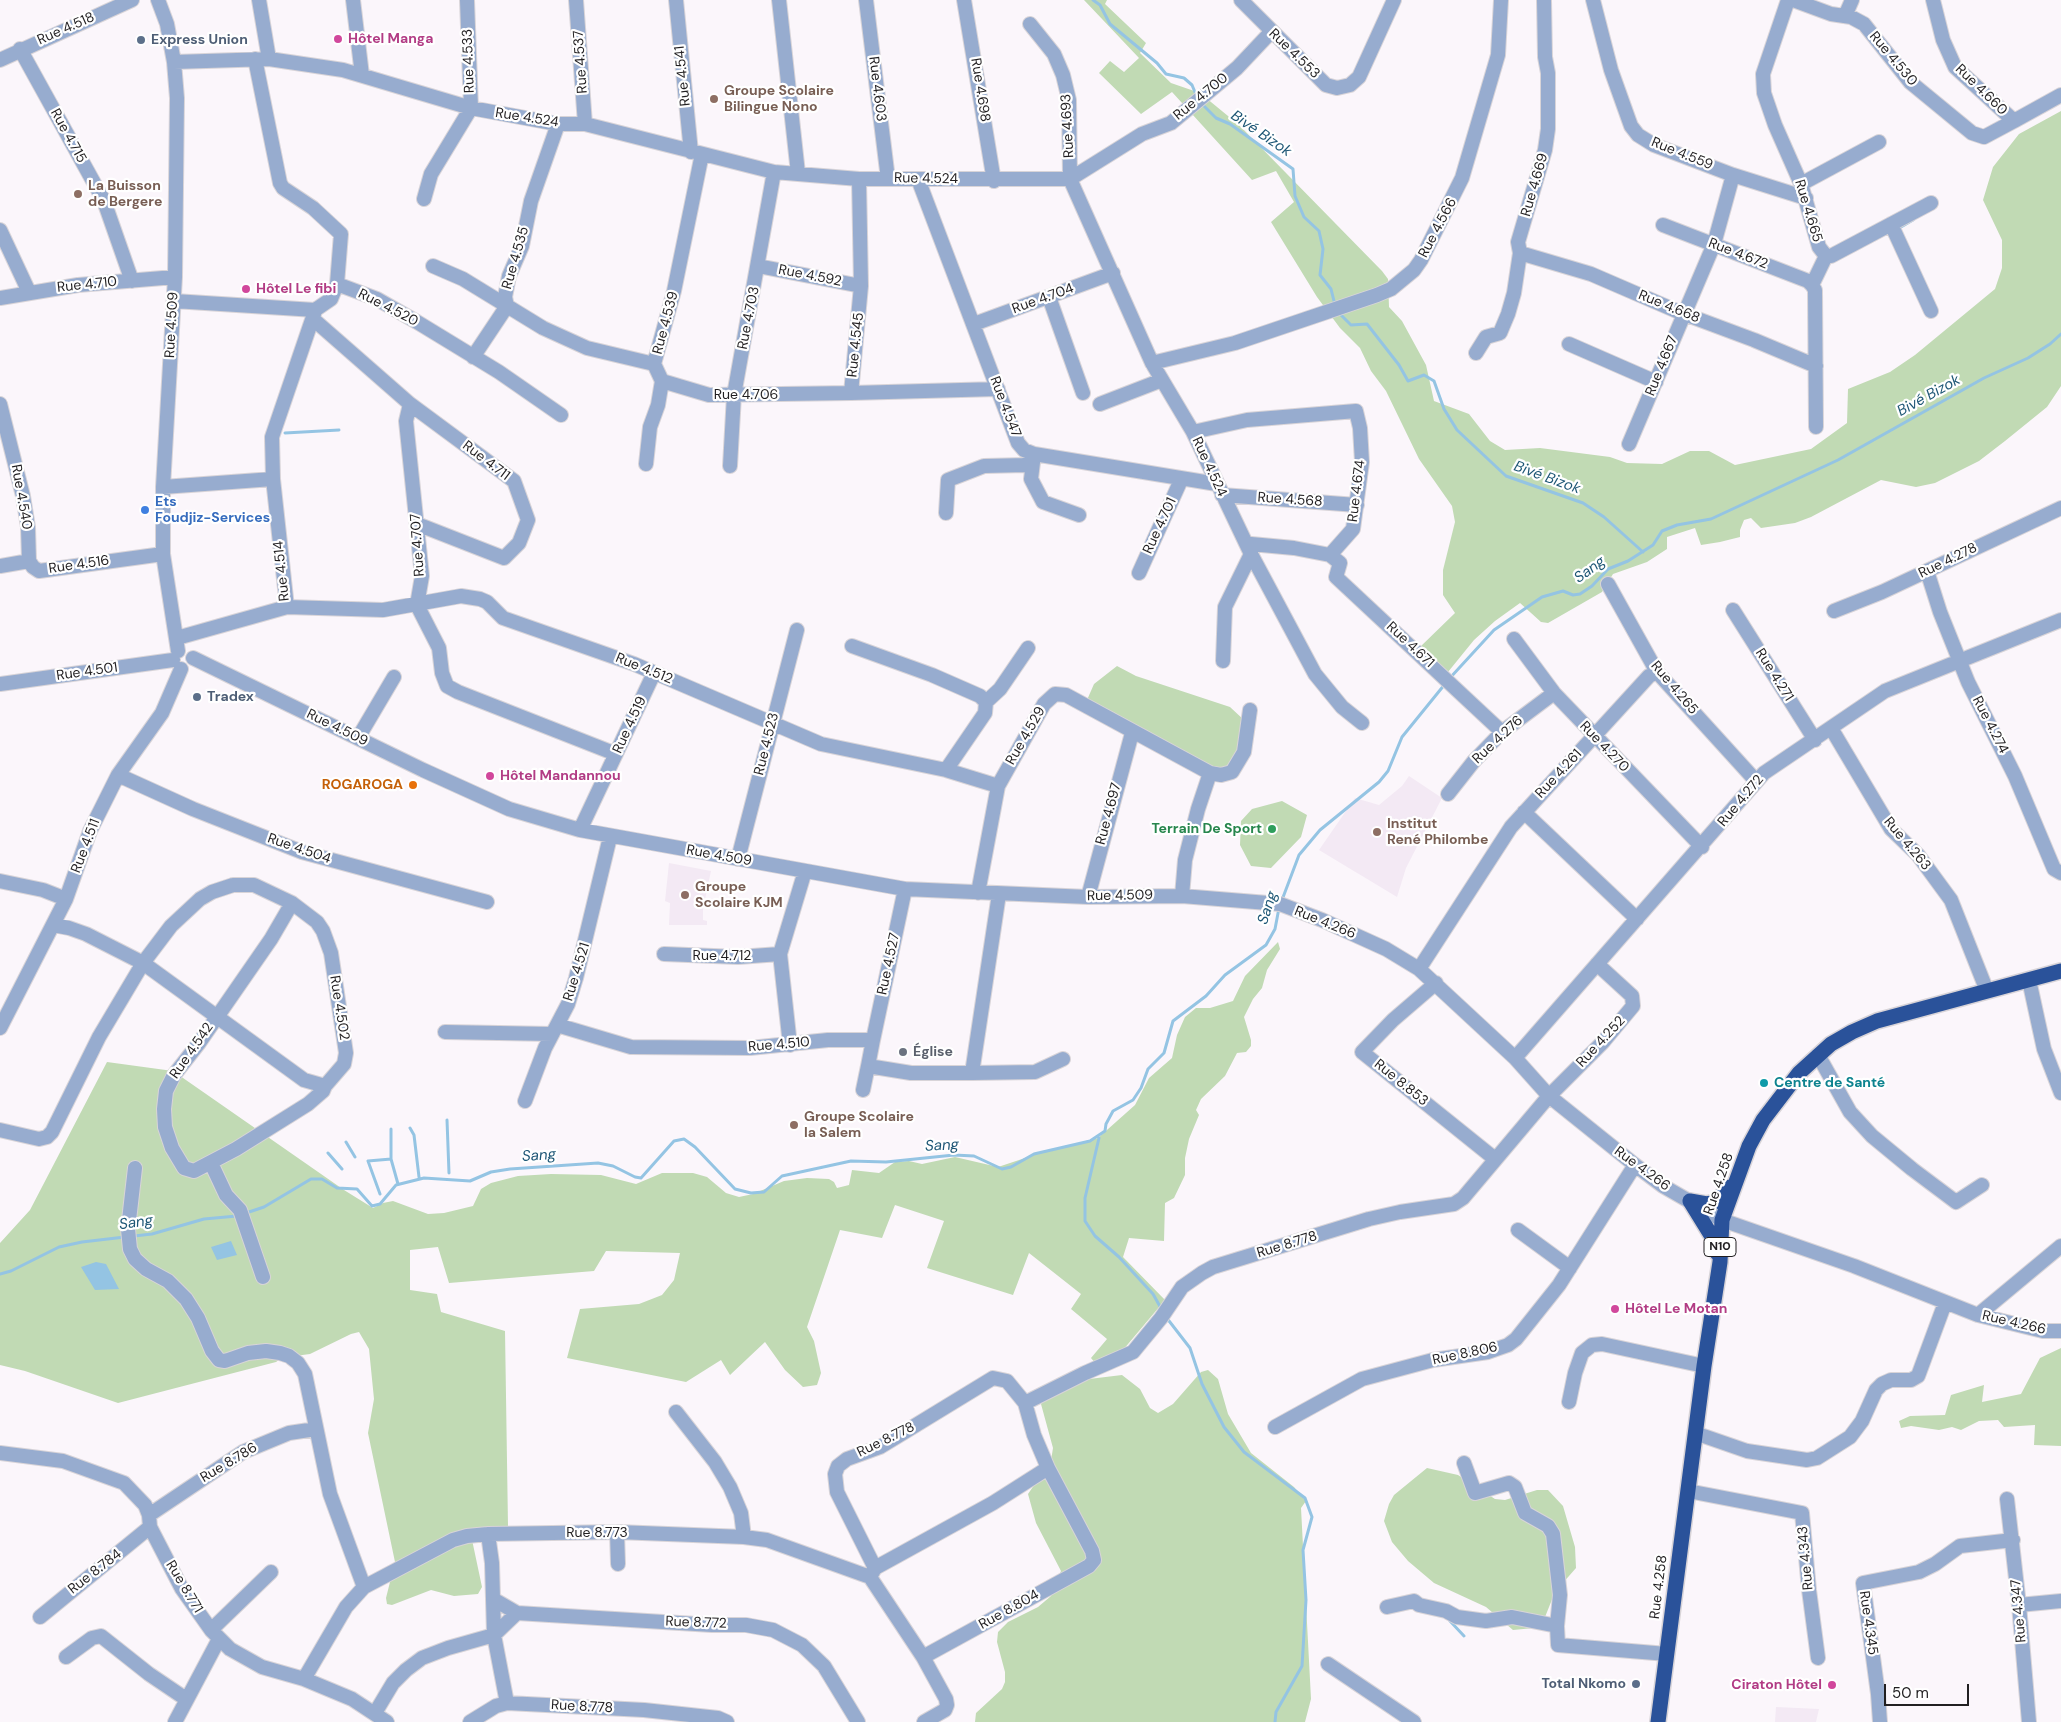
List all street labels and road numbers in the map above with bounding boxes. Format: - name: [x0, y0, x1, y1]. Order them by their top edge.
- street label: Rue 4.518: [35, 9, 97, 49]
- street label: Rue 4.553: [1265, 26, 1323, 82]
- street label: Rue 4.530: [1865, 28, 1921, 90]
- street label: Rue 4.533: [459, 29, 479, 93]
- street label: Rue 4.537: [570, 30, 592, 94]
- street label: Rue 4.541: [671, 45, 695, 107]
- street label: Rue 4.603: [865, 55, 889, 123]
- street label: Rue 4.698: [967, 57, 993, 123]
- street label: Rue 4.660: [1951, 61, 2011, 119]
- street label: Rue 4.700: [1170, 70, 1232, 124]
- street label: Rue 4.693: [1058, 94, 1078, 158]
- street label: Rue 4.524: [494, 105, 560, 131]
- street label: Rue 4.715: [46, 106, 90, 166]
- street label: Rue 4.559: [1649, 134, 1715, 174]
- street label: Rue 4.669: [1518, 151, 1552, 219]
- street label: Rue 4.524: [894, 170, 958, 188]
- street label: Rue 4.665: [1791, 178, 1825, 244]
- street label: Rue 4.566: [1415, 195, 1461, 261]
- street label: Rue 4.535: [499, 225, 533, 291]
- street label: Rue 4.672: [1706, 235, 1770, 273]
- street label: Rue 4.592: [777, 262, 843, 290]
- street label: Rue 4.710: [56, 273, 118, 297]
- street label: Rue 4.704: [1010, 280, 1076, 318]
- street label: Rue 4.703: [735, 285, 763, 351]
- street label: Rue 4.520: [355, 286, 421, 330]
- street label: Rue 4.668: [1636, 287, 1702, 327]
- street label: Rue 4.539: [650, 290, 682, 356]
- street label: Rue 4.509: [162, 292, 182, 358]
- street label: Rue 4.545: [844, 312, 868, 378]
- street label: Rue 4.667: [1642, 333, 1682, 399]
- street label: Rue 4.547: [986, 374, 1024, 440]
- street label: Rue 4.706: [714, 387, 778, 403]
- street label: Rue 4.524: [1188, 434, 1230, 500]
- street label: Rue 4.711: [459, 438, 513, 484]
- street label: Rue 4.674: [1345, 459, 1369, 523]
- street label: Rue 4.540: [7, 463, 35, 531]
- street label: Rue 4.568: [1257, 489, 1323, 511]
- street label: Rue 4.701: [1140, 495, 1180, 557]
- street label: Rue 4.707: [407, 513, 429, 577]
- street label: Rue 4.514: [270, 540, 294, 602]
- street label: Rue 4.278: [1916, 540, 1980, 582]
- street label: Rue 4.516: [48, 552, 110, 578]
- street label: Rue 4.671: [1383, 619, 1437, 671]
- street label: Rue 4.271: [1751, 646, 1797, 704]
- street label: Rue 4.512: [613, 650, 675, 688]
- street label: Rue 4.265: [1647, 658, 1701, 718]
- street label: Rue 4.501: [55, 659, 119, 685]
- street label: Rue 4.274: [1968, 693, 2012, 757]
- street label: Rue 4.519: [610, 694, 650, 756]
- street label: Rue 4.529: [1003, 704, 1049, 768]
- street label: Rue 4.509: [304, 706, 370, 750]
- street label: Rue 4.523: [751, 711, 783, 777]
- street label: Rue 4.276: [1469, 712, 1527, 768]
- street label: Rue 4.270: [1576, 718, 1632, 776]
- street label: Rue 4.261: [1532, 746, 1586, 802]
- street label: Rue 4.272: [1715, 772, 1767, 830]
- street label: Rue 4.697: [1093, 781, 1125, 847]
- street label: Rue 4.263: [1880, 814, 1934, 874]
- street label: Rue 4.511: [68, 817, 104, 875]
- street label: Rue 4.504: [265, 830, 333, 868]
- street label: Rue 4.509: [685, 842, 753, 870]
- street label: Rue 4.509: [1087, 887, 1153, 905]
- street label: Rue 4.266: [1292, 903, 1358, 943]
- street label: Rue 4.527: [874, 931, 904, 997]
- street label: Rue 4.521: [560, 941, 594, 1003]
- street label: Rue 4.712: [693, 948, 751, 964]
- street label: Rue 4.502: [326, 974, 352, 1042]
- street label: Rue 4.252: [1573, 1013, 1629, 1071]
- street label: Rue 4.542: [167, 1020, 217, 1082]
- street label: Rue 4.510: [748, 1034, 810, 1056]
- street label: Rue 8.853: [1371, 1056, 1431, 1110]
- street label: Rue 4.266: [1611, 1143, 1673, 1195]
- street label: Rue 4.258: [1701, 1151, 1737, 1217]
- street label: Rue 8.778: [1255, 1228, 1319, 1262]
- road number: N10: [1704, 1238, 1736, 1256]
- street label: Rue 4.266: [1980, 1308, 2048, 1338]
- street label: Rue 8.806: [1431, 1339, 1499, 1369]
- street label: Rue 8.778: [854, 1419, 918, 1461]
- street label: Rue 8.786: [197, 1439, 261, 1487]
- street label: Rue 8.773: [566, 1525, 628, 1541]
- street label: Rue 4.343: [1795, 1525, 1817, 1591]
- street label: Rue 8.784: [65, 1546, 125, 1598]
- street label: Rue 4.258: [1647, 1554, 1671, 1620]
- street label: Rue 8.771: [162, 1558, 206, 1616]
- street label: Rue 4.347: [2008, 1579, 2030, 1643]
- street label: Rue 8.804: [976, 1587, 1042, 1633]
- street label: Rue 4.345: [1855, 1590, 1881, 1656]
- street label: Rue 8.772: [665, 1614, 727, 1632]
- street label: Rue 8.778: [551, 1697, 613, 1717]

